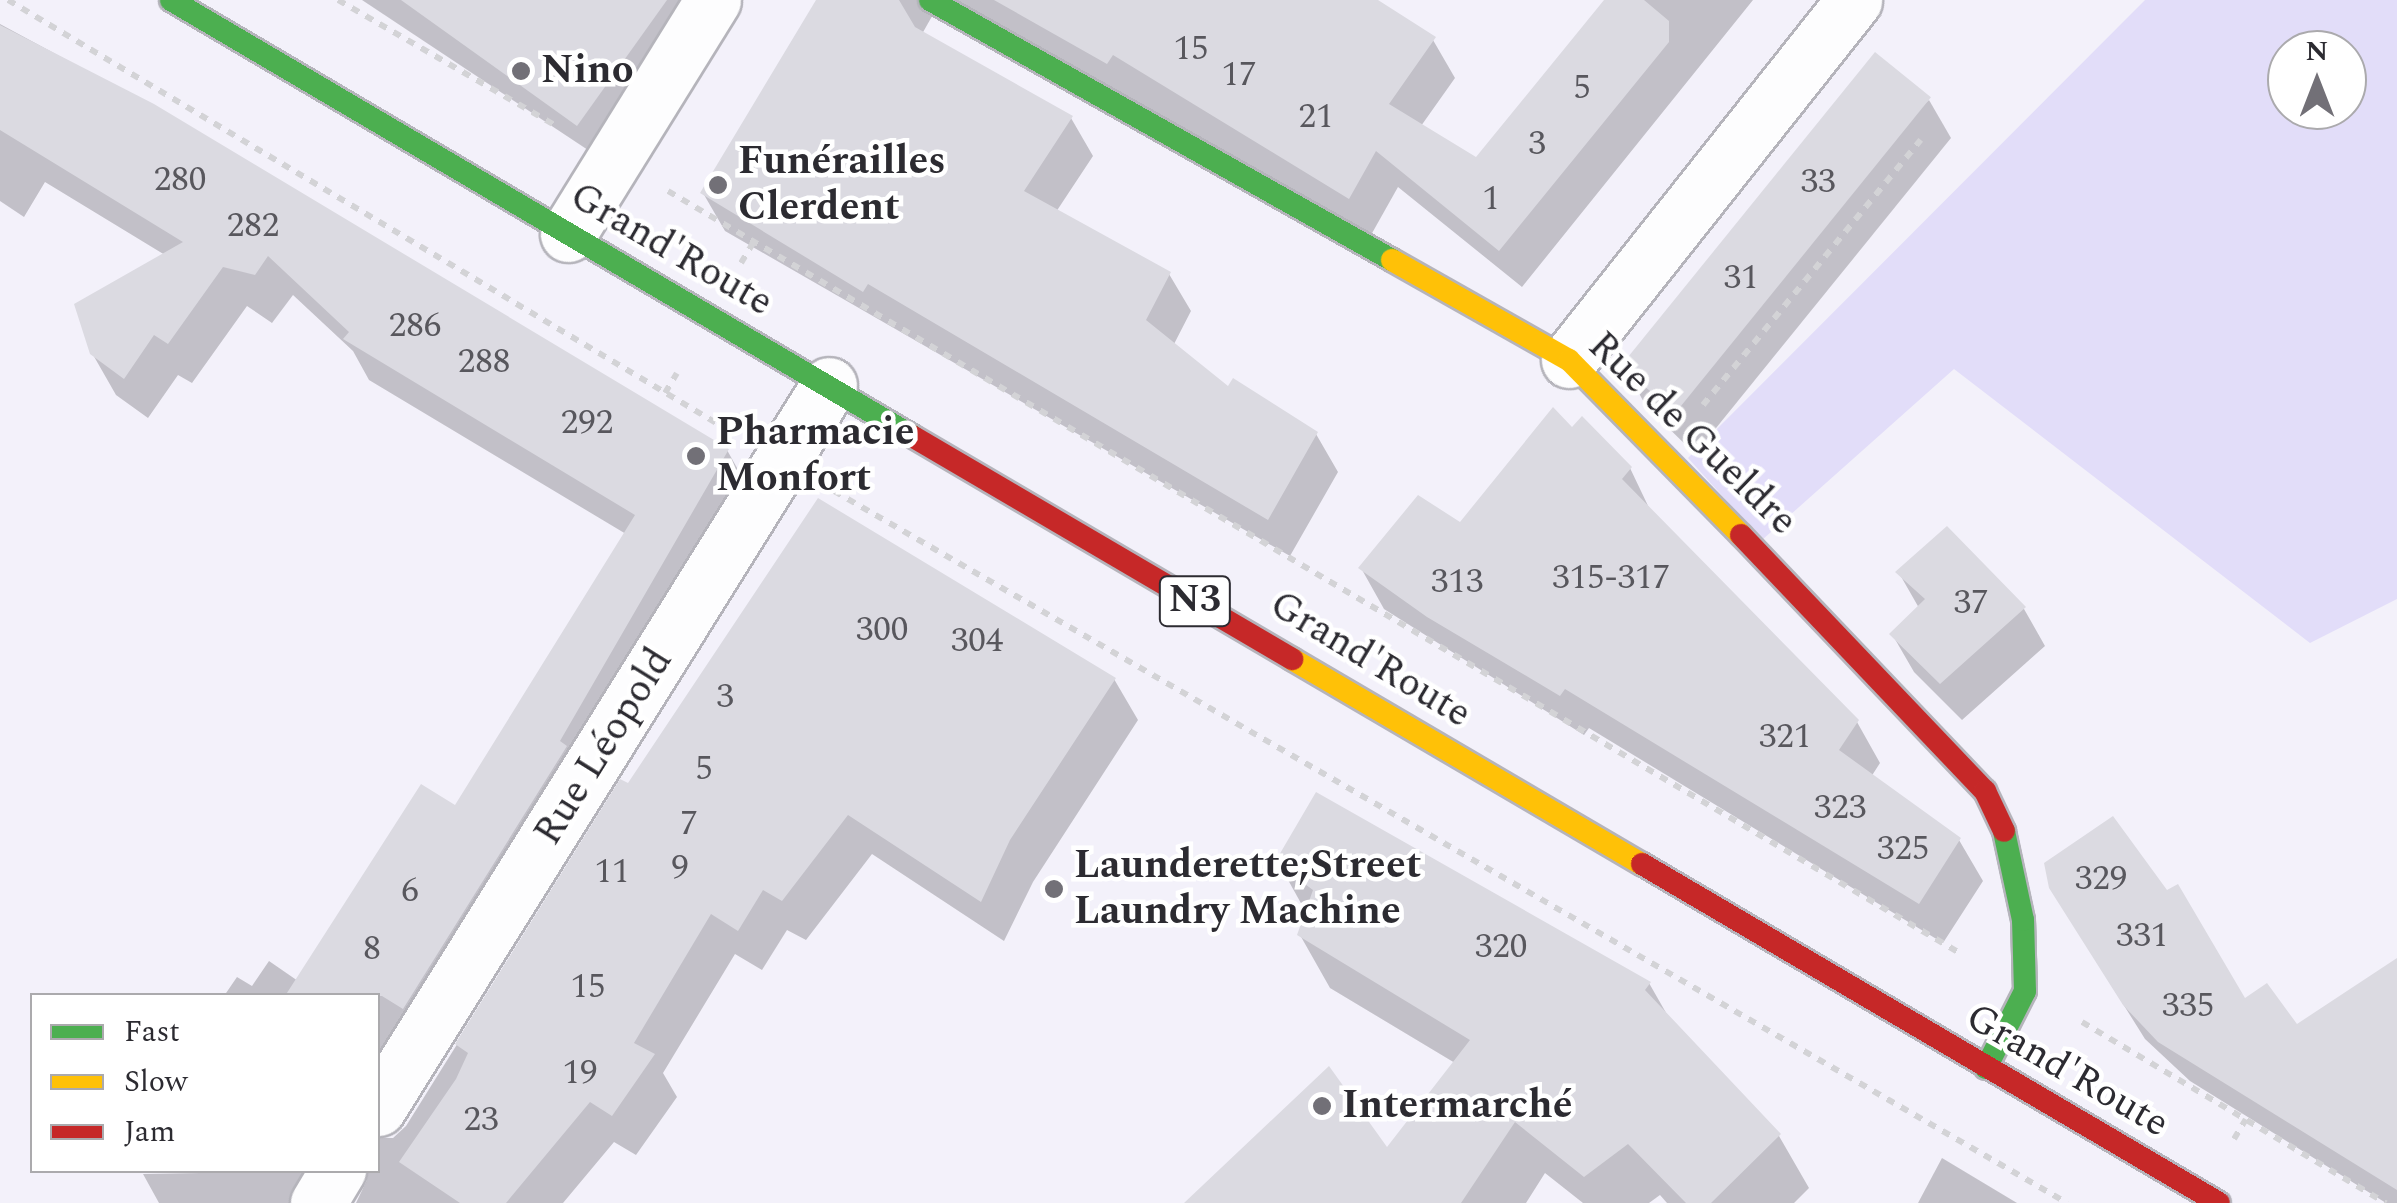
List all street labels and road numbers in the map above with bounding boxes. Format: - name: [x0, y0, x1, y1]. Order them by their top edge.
- street label: Grand'Route: [561, 173, 781, 327]
- street label: Rue de Gueldre: [1578, 322, 1806, 546]
- road number: N3: [1158, 568, 1232, 634]
- street label: Grand'Route: [1261, 581, 1479, 739]
- street label: Rue Léopold: [525, 640, 683, 854]
- street label: Grand'Route: [1957, 994, 2177, 1148]

